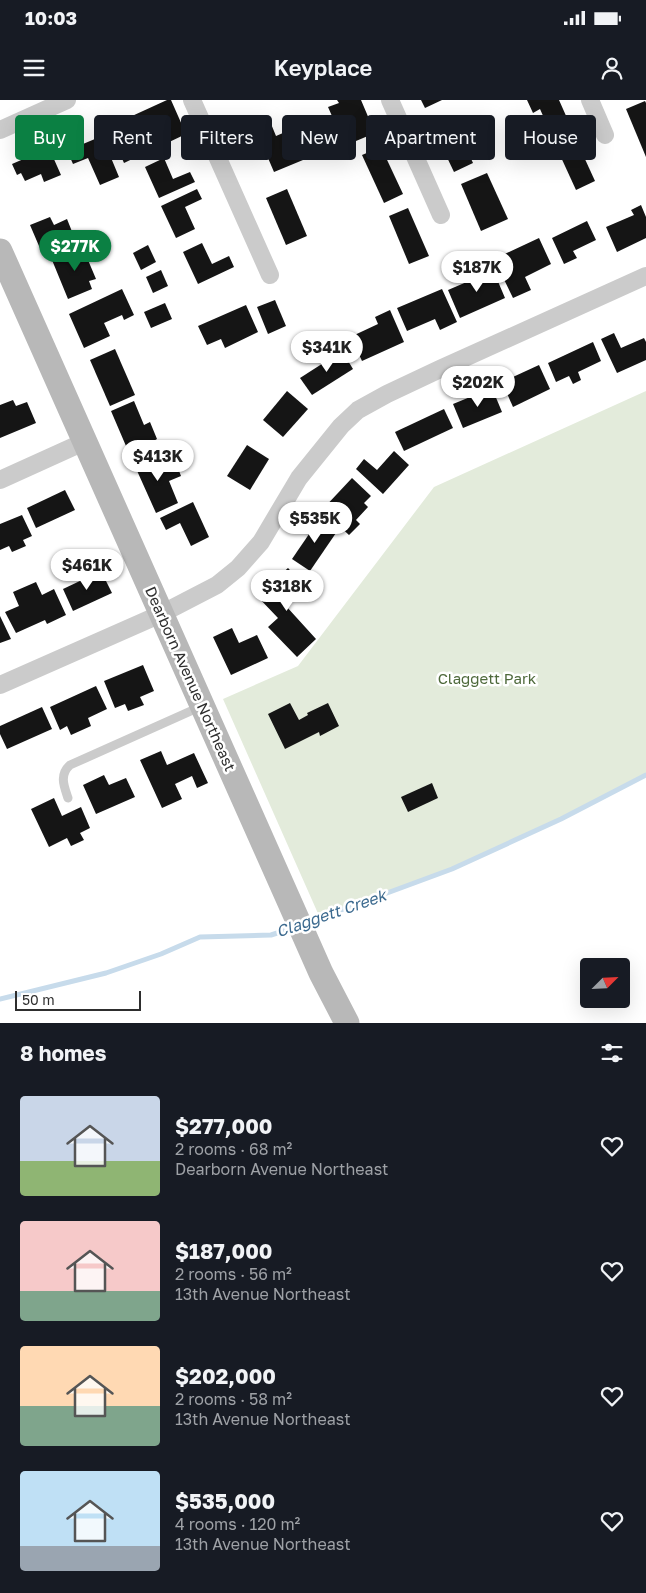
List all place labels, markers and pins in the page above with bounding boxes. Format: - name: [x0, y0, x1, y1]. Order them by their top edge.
- pin: $277K: [40, 230, 110, 272]
- pin: $187K: [442, 250, 512, 293]
- pin: $341K: [292, 330, 362, 373]
- pin: $202K: [443, 366, 513, 408]
- pin: $413K: [123, 440, 193, 482]
- pin: $535K: [280, 502, 350, 544]
- pin: $461K: [52, 548, 122, 591]
- pin: $318K: [252, 570, 322, 612]

